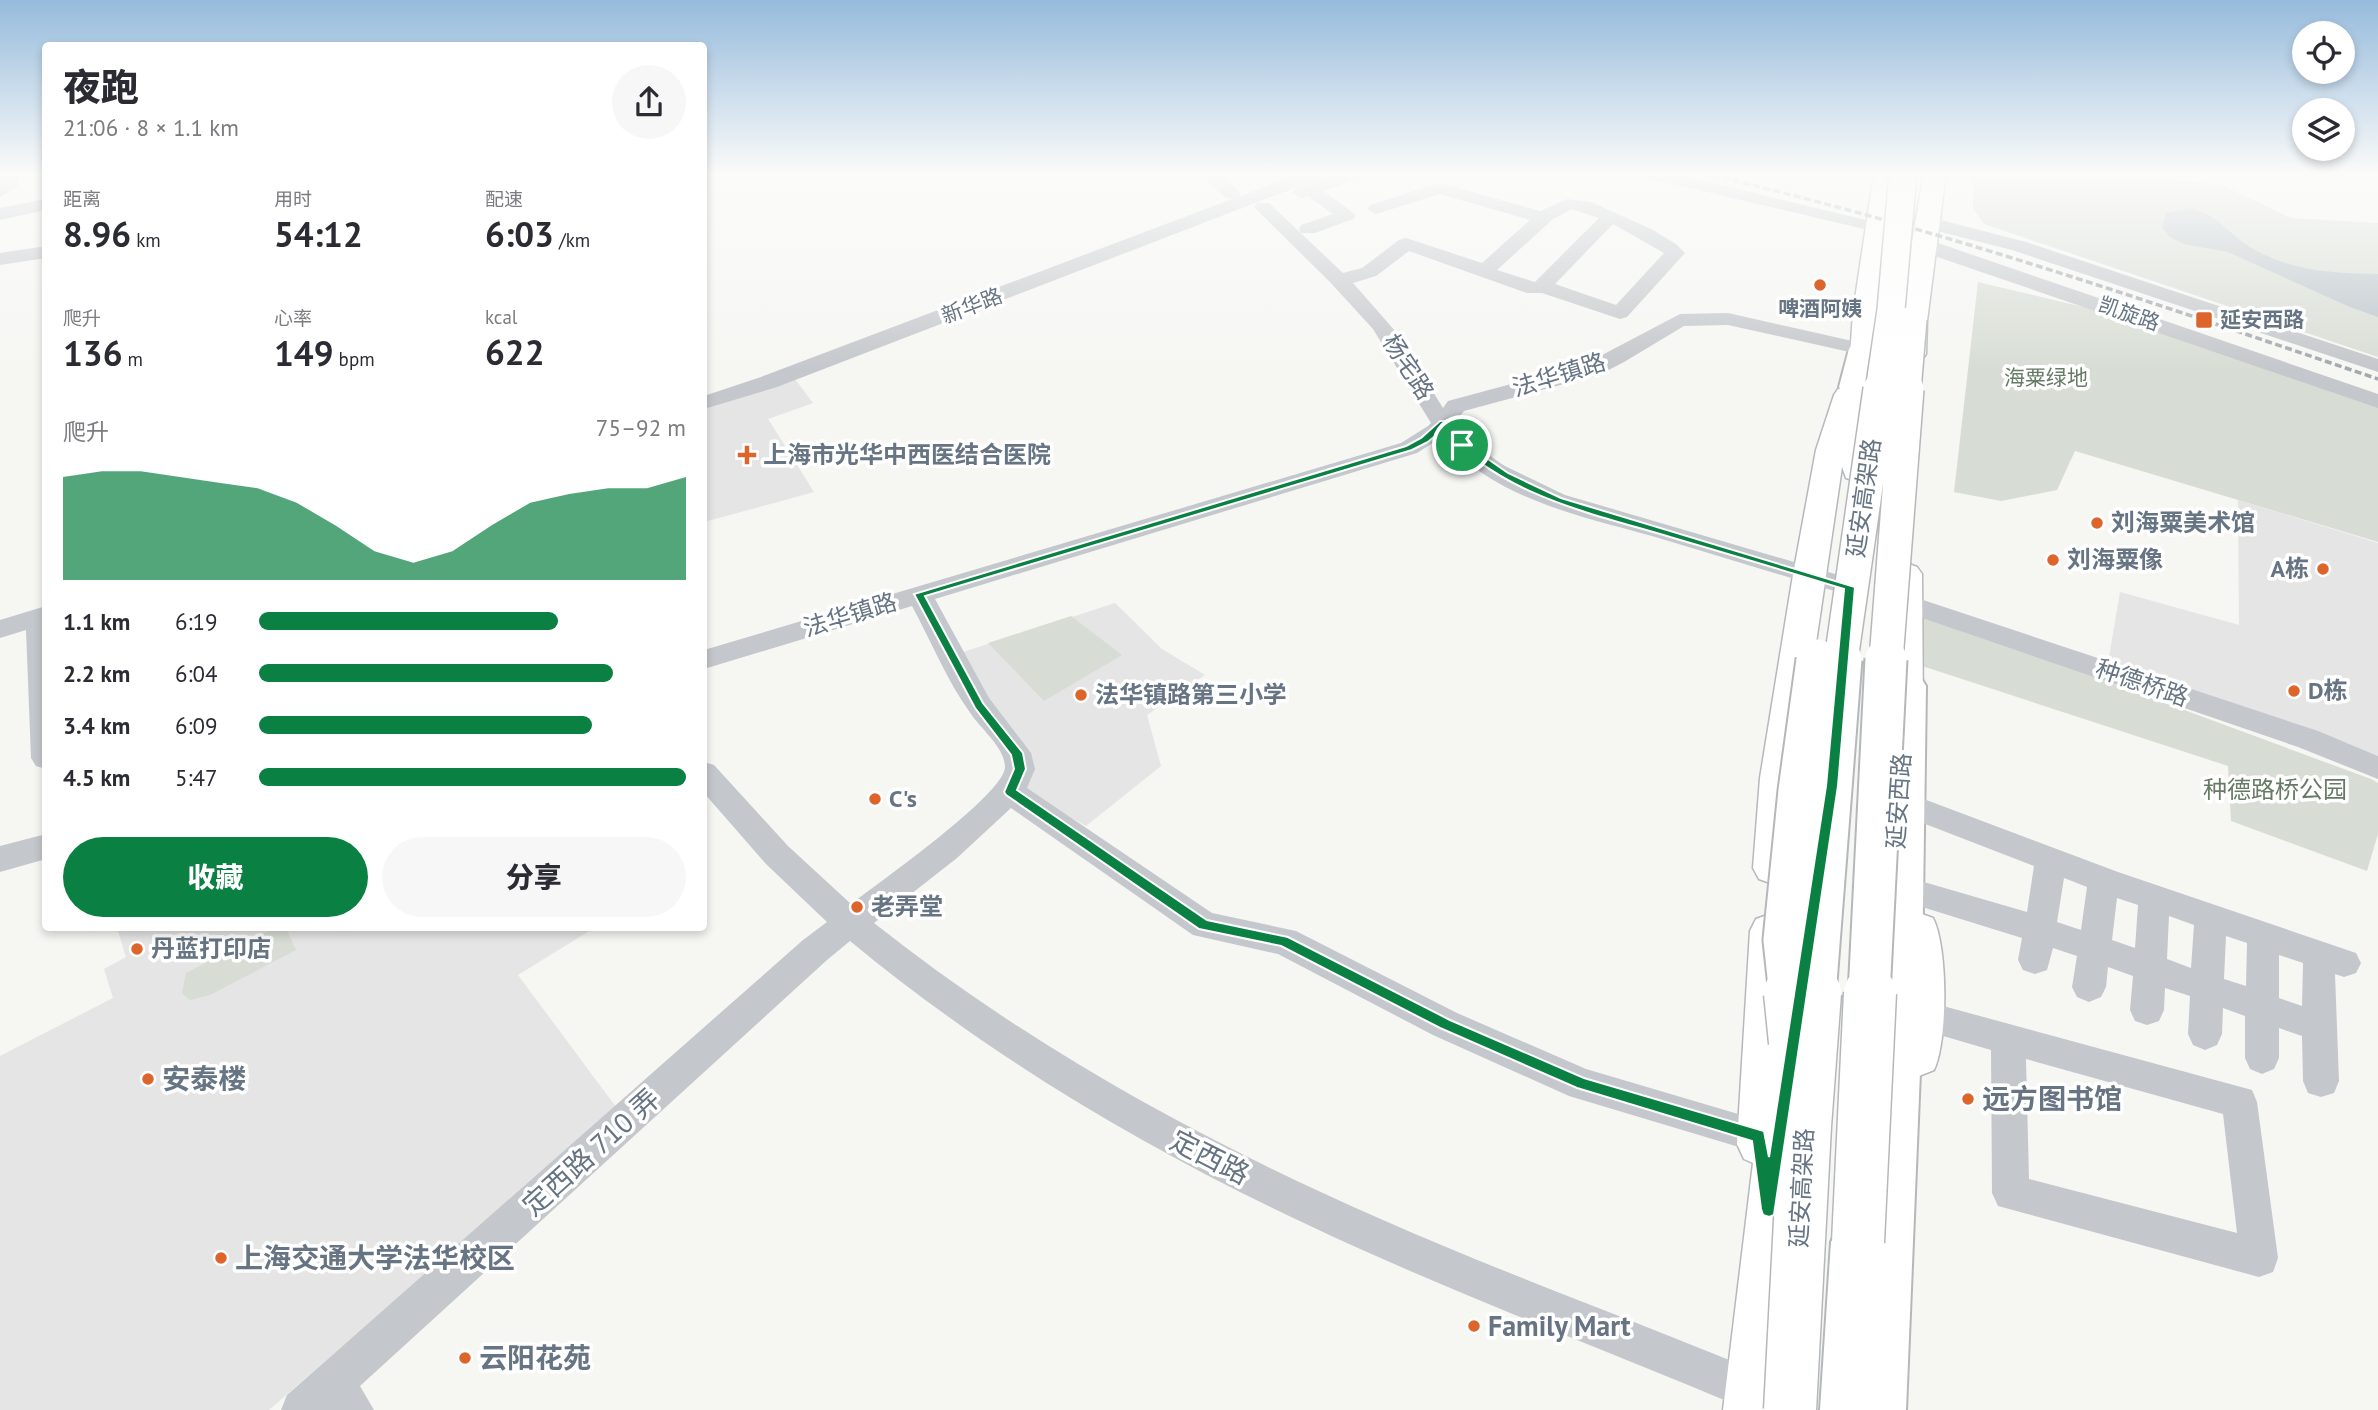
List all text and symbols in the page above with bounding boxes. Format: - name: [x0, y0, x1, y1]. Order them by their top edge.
- map controls: [2292, 21, 2355, 161]
- button: locate: [2292, 21, 2355, 84]
- text: 夜跑: [63, 62, 139, 111]
- button: share: [612, 65, 686, 139]
- button: layers: [2292, 98, 2355, 161]
- text: 21:06 · 8 × 1.1 km: [63, 113, 239, 142]
- text: 距离: [63, 187, 101, 211]
- text: 用时: [274, 187, 312, 211]
- text: 配速: [485, 187, 523, 211]
- text: 8.96: [63, 211, 131, 257]
- text: 54:12: [274, 211, 363, 257]
- text: 6:03: [485, 211, 554, 257]
- text: km: [131, 228, 161, 252]
- text: /km: [554, 228, 590, 252]
- marker: 啤酒阿姨: [1812, 277, 1828, 293]
- street label: 新华路: [938, 282, 1006, 329]
- street label: 凯旋路: [2095, 291, 2163, 337]
- place label: 啤酒阿姨: [1778, 295, 1862, 322]
- text: kcal: [485, 305, 517, 329]
- text: 爬升: [63, 306, 101, 330]
- text: 心率: [274, 306, 312, 330]
- place label: 延安西路: [2220, 306, 2304, 333]
- marker: 延安西路: [2194, 310, 2214, 330]
- street label: 杨宅路: [1376, 328, 1441, 405]
- text: 622: [485, 329, 545, 375]
- text: 136: [63, 330, 123, 376]
- text: 149: [274, 330, 334, 376]
- street label: 法华镇路: [1508, 346, 1609, 403]
- text: m: [123, 347, 143, 371]
- text: bpm: [334, 347, 375, 371]
- park label: 海粟绿地: [2004, 364, 2088, 391]
- text: 75–92 m: [596, 413, 686, 442]
- pin: [1432, 415, 1492, 475]
- text: 爬升: [63, 417, 109, 446]
- icon: arrive: [1443, 426, 1481, 464]
- street label: 延安高架路: [1840, 436, 1887, 560]
- place label: 上海市光华中西医结合医院: [763, 439, 1051, 470]
- marker: 上海市光华中西医结合医院: [737, 445, 757, 465]
- place label: 刘海粟美术馆: [2111, 507, 2255, 538]
- marker: 刘海粟美术馆: [2089, 515, 2105, 531]
- place label: 刘海粟像: [2067, 544, 2163, 575]
- marker: 刘海粟像: [2045, 552, 2061, 568]
- place label: A栋: [2270, 553, 2309, 584]
- marker: A栋: [2315, 561, 2331, 577]
- street label: 法华镇路: [799, 586, 900, 643]
- text: 1.1 km: [63, 607, 130, 636]
- text: 6:19: [175, 607, 218, 636]
- street label: 种德桥路: [2092, 652, 2193, 713]
- text: 2.2 km: [63, 659, 130, 688]
- text: 6:04: [175, 659, 218, 688]
- place label: D栋: [2308, 675, 2348, 706]
- place label: 法华镇路第三小学: [1095, 679, 1287, 710]
- marker: D栋: [2286, 683, 2302, 699]
- marker: 法华镇路第三小学: [1073, 687, 1089, 703]
- text: 3.4 km: [63, 711, 130, 740]
- text: 6:09: [175, 711, 218, 740]
- street label: 延安西路: [1880, 752, 1917, 850]
- text: 4.5 km: [63, 763, 130, 792]
- text: 5:47: [175, 763, 218, 792]
- park label: 种德路桥公园: [2203, 774, 2347, 805]
- place label: C's: [889, 783, 917, 814]
- marker: C's: [867, 791, 883, 807]
- button: 收藏: [63, 837, 368, 917]
- button: 分享: [382, 837, 686, 917]
- place label: 老弄堂: [871, 891, 943, 922]
- marker: 老弄堂: [849, 899, 865, 915]
- place label: 丹蓝打印店: [151, 933, 271, 964]
- marker: 丹蓝打印店: [129, 941, 145, 957]
- place label: 安泰楼: [162, 1060, 246, 1097]
- marker: 安泰楼: [140, 1071, 156, 1087]
- street label: 定西路 710 弄: [514, 1080, 667, 1223]
- place label: 远方图书馆: [1982, 1080, 2122, 1117]
- marker: 远方图书馆: [1960, 1091, 1976, 1107]
- street label: 定西路: [1164, 1121, 1256, 1192]
- street label: 延安高架路: [1783, 1127, 1820, 1249]
- place label: 上海交通大学法华校区: [235, 1239, 515, 1276]
- marker: 上海交通大学法华校区: [213, 1250, 229, 1266]
- place label: Family Mart: [1488, 1307, 1631, 1344]
- marker: Family Mart: [1466, 1318, 1482, 1334]
- place label: 云阳花苑: [479, 1339, 591, 1376]
- marker: 云阳花苑: [457, 1350, 473, 1366]

